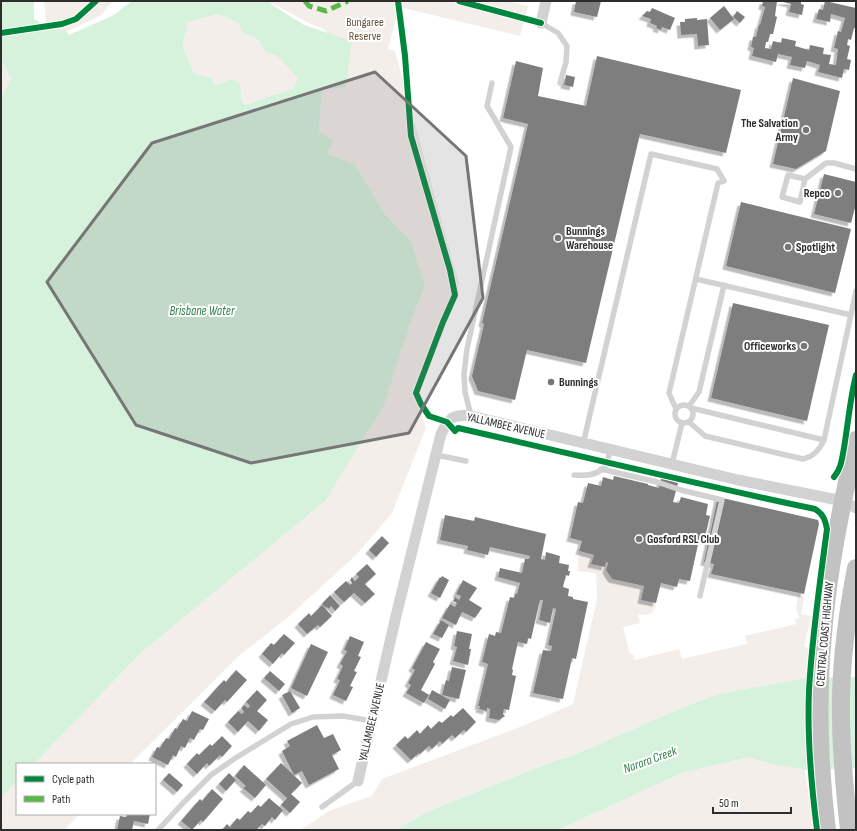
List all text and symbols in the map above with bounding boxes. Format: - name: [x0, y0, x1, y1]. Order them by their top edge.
- park label: Bungaree Reserve: [346, 15, 384, 44]
- place label: The Salvation Army: [741, 116, 798, 145]
- marker: The Salvation Army: [801, 125, 811, 135]
- place label: Repco: [804, 186, 830, 201]
- marker: Repco: [833, 188, 843, 198]
- place label: Bunnings Warehouse: [566, 224, 613, 253]
- marker: Bunnings Warehouse: [553, 233, 563, 243]
- place label: Spotlight: [796, 240, 835, 255]
- marker: Spotlight: [783, 242, 793, 252]
- water label: Brisbane Water: [169, 303, 236, 319]
- place label: Officeworks: [744, 339, 796, 354]
- marker: Officeworks: [799, 341, 809, 351]
- place label: Bunnings: [559, 375, 598, 390]
- marker: Bunnings: [546, 377, 556, 387]
- street label: YALLAMBEE AVENUE: [465, 410, 547, 442]
- place label: Gosford RSL Club: [647, 532, 719, 547]
- marker: Gosford RSL Club: [634, 534, 644, 544]
- street label: CENTRAL COAST HIGHWAY: [813, 581, 837, 687]
- street label: YALLAMBEE AVENUE: [356, 681, 388, 763]
- water label: Narara Creek: [621, 743, 680, 777]
- legend: [16, 763, 156, 815]
- text: Cycle path: [52, 772, 94, 787]
- scale bar: [713, 789, 791, 815]
- text: Path: [52, 792, 70, 807]
- text: 50 m: [719, 796, 739, 811]

